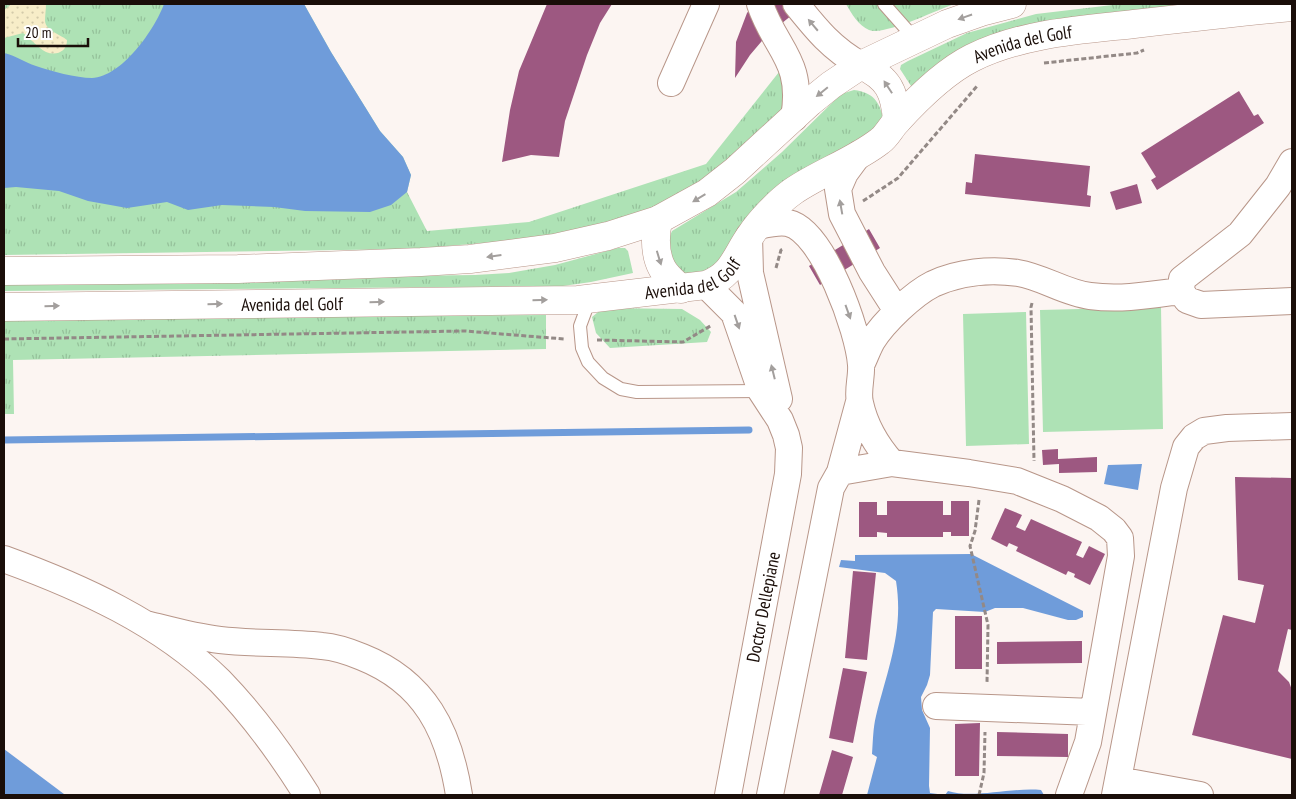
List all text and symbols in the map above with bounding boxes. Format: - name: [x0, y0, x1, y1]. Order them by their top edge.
- one-way arrow: [958, 14, 973, 22]
- scale bar: [18, 15, 88, 47]
- one-way arrow: [808, 19, 819, 32]
- street label: Avenida del Golf: [969, 19, 1075, 68]
- text: 20 m: [25, 23, 51, 42]
- one-way arrow: [883, 80, 893, 94]
- one-way arrow: [816, 87, 829, 98]
- one-way arrow: [692, 193, 705, 203]
- one-way arrow: [837, 199, 845, 215]
- one-way arrow: [655, 251, 663, 266]
- one-way arrow: [486, 252, 502, 260]
- street label: Avenida del Golf: [643, 252, 746, 304]
- street label: Avenida del Golf: [241, 291, 344, 316]
- one-way arrow: [532, 296, 548, 304]
- one-way arrow: [370, 298, 386, 306]
- one-way arrow: [207, 300, 223, 308]
- one-way arrow: [45, 302, 61, 310]
- one-way arrow: [845, 305, 852, 320]
- one-way arrow: [733, 315, 741, 330]
- one-way arrow: [769, 364, 777, 379]
- street label: Doctor Dellepiane: [741, 550, 785, 664]

